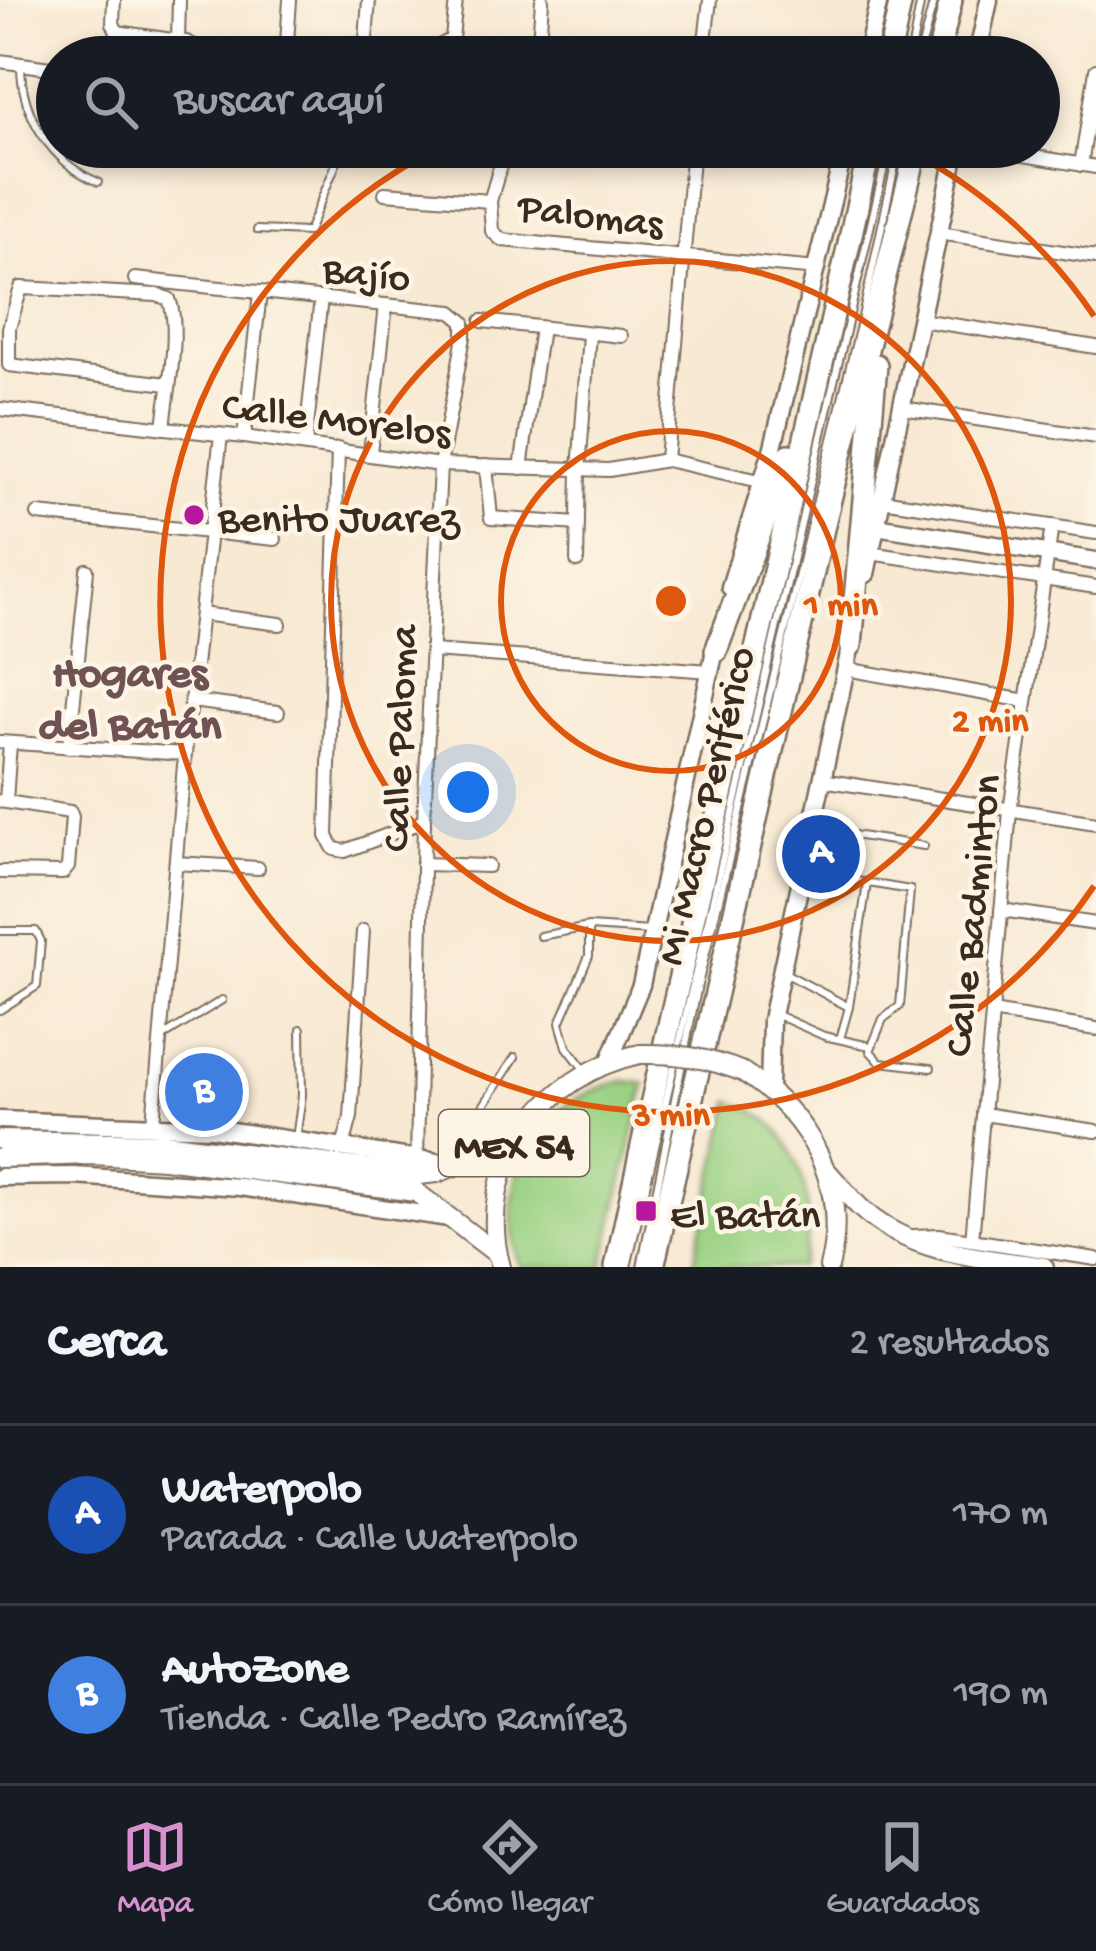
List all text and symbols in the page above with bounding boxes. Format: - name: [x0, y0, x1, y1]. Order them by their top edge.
- search box: [36, 36, 1060, 168]
- icon: search: [78, 69, 144, 135]
- text: Buscar aquí: [174, 76, 384, 129]
- street label: Palomas: [513, 186, 667, 253]
- street label: Bajío: [319, 248, 412, 306]
- street label: Calle Morelos: [219, 385, 455, 462]
- place label: Benito Juarez: [217, 498, 461, 547]
- marker: Benito Juarez: [181, 502, 207, 528]
- centre of rings: [650, 580, 692, 622]
- text: 1 min: [802, 586, 879, 629]
- street label: Calle Paloma: [375, 622, 432, 852]
- street label: Mi Macro Periférico: [649, 643, 770, 971]
- district label: Hogares del Batán: [39, 650, 222, 755]
- text: 2 min: [952, 702, 1029, 745]
- your location: [438, 762, 498, 822]
- street label: Calle Badminton: [937, 772, 1016, 1059]
- pin: A: [782, 809, 860, 899]
- pin: B: [165, 1047, 243, 1137]
- text: 3 min: [631, 1096, 711, 1139]
- road number: MEX 54: [439, 1110, 589, 1176]
- place label: El Batán: [670, 1194, 821, 1243]
- marker: El Batán: [633, 1198, 659, 1224]
- text: Cerca: [48, 1315, 166, 1375]
- text: 2 resultados: [849, 1322, 1048, 1368]
- text: Waterpolo: [162, 1465, 362, 1518]
- text: A: [75, 1492, 99, 1538]
- text: 170 m: [953, 1492, 1048, 1538]
- text: Parada · Calle Waterpolo: [162, 1518, 578, 1564]
- text: AutoZone: [162, 1645, 348, 1698]
- text: B: [77, 1672, 97, 1718]
- text: 190 m: [954, 1672, 1048, 1718]
- text: Tienda · Calle Pedro Ramírez: [162, 1698, 626, 1744]
- tab: Mapa: [117, 1814, 193, 1924]
- tab: Cómo llegar: [428, 1814, 591, 1924]
- tab: Guardados: [826, 1814, 979, 1924]

